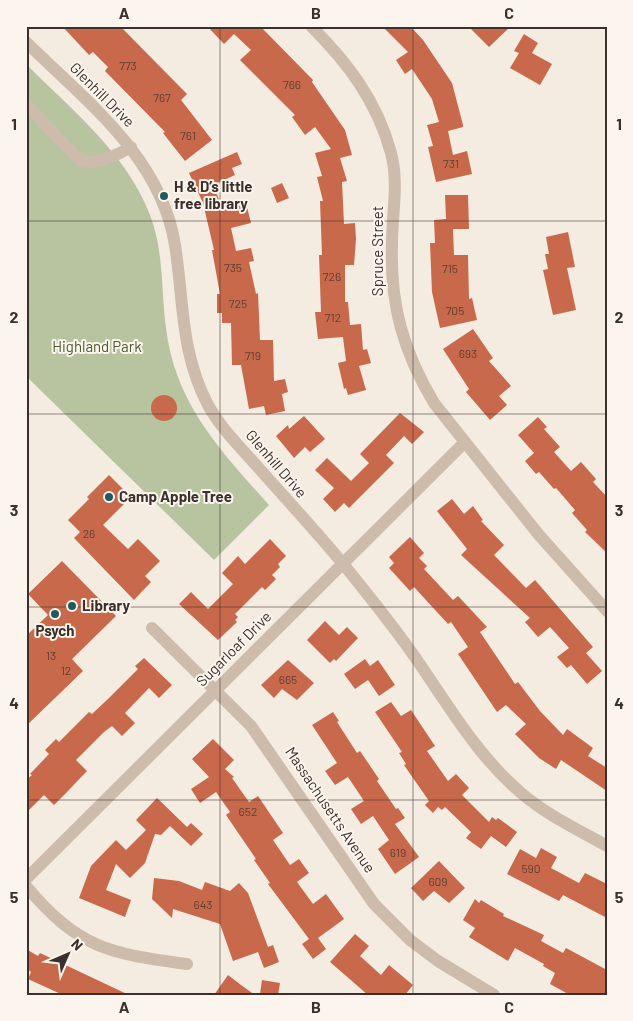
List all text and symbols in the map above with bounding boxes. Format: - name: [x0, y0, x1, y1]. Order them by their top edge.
- text: A: [119, 3, 130, 22]
- text: B: [311, 3, 321, 22]
- text: C: [504, 3, 514, 22]
- street label: Glenhill Drive: [67, 58, 139, 130]
- house number: 773: [119, 58, 137, 72]
- house number: 766: [283, 77, 301, 91]
- house number: 767: [153, 90, 171, 104]
- text: 1: [11, 114, 17, 133]
- text: 1: [616, 114, 622, 133]
- house number: 761: [180, 128, 196, 142]
- house number: 731: [443, 156, 459, 170]
- place label: H & D’s little free library: [174, 177, 252, 212]
- marker: H & D’s little free library: [158, 190, 170, 202]
- street label: Spruce Street: [368, 206, 386, 296]
- house number: 735: [224, 260, 242, 274]
- house number: 715: [442, 261, 458, 275]
- house number: 726: [323, 269, 341, 283]
- house number: 725: [229, 296, 247, 310]
- house number: 705: [446, 303, 464, 317]
- text: 2: [10, 307, 19, 326]
- text: 2: [615, 307, 624, 326]
- house number: 712: [325, 310, 341, 324]
- park label: Highland Park: [52, 337, 142, 355]
- house number: 693: [459, 346, 477, 360]
- house number: 719: [245, 348, 261, 362]
- street label: Glenhill Drive: [242, 426, 311, 501]
- place label: Camp Apple Tree: [119, 487, 232, 505]
- marker: Camp Apple Tree: [103, 491, 115, 503]
- text: 3: [10, 500, 18, 519]
- text: 3: [615, 500, 623, 519]
- house number: 26: [83, 526, 95, 540]
- place label: Library: [82, 596, 130, 614]
- marker: Library: [66, 600, 78, 612]
- street label: Sugarloaf Drive: [192, 607, 275, 690]
- marker: Psych: [49, 608, 61, 620]
- place label: Psych: [36, 621, 75, 639]
- house number: 13: [46, 648, 56, 662]
- house number: 12: [61, 663, 71, 677]
- house number: 665: [279, 672, 297, 686]
- text: 4: [9, 693, 19, 712]
- text: 4: [614, 693, 624, 712]
- street label: Massachusetts Avenue: [282, 743, 380, 876]
- house number: 652: [239, 804, 257, 818]
- house number: 619: [390, 845, 406, 859]
- house number: 590: [521, 861, 541, 875]
- house number: 609: [428, 874, 448, 888]
- text: 5: [10, 887, 19, 906]
- text: 5: [615, 887, 624, 906]
- house number: 643: [194, 897, 212, 911]
- north arrow: [42, 928, 92, 978]
- text: N: [68, 935, 87, 954]
- text: A: [119, 997, 130, 1016]
- text: B: [311, 997, 321, 1016]
- text: C: [504, 997, 514, 1016]

